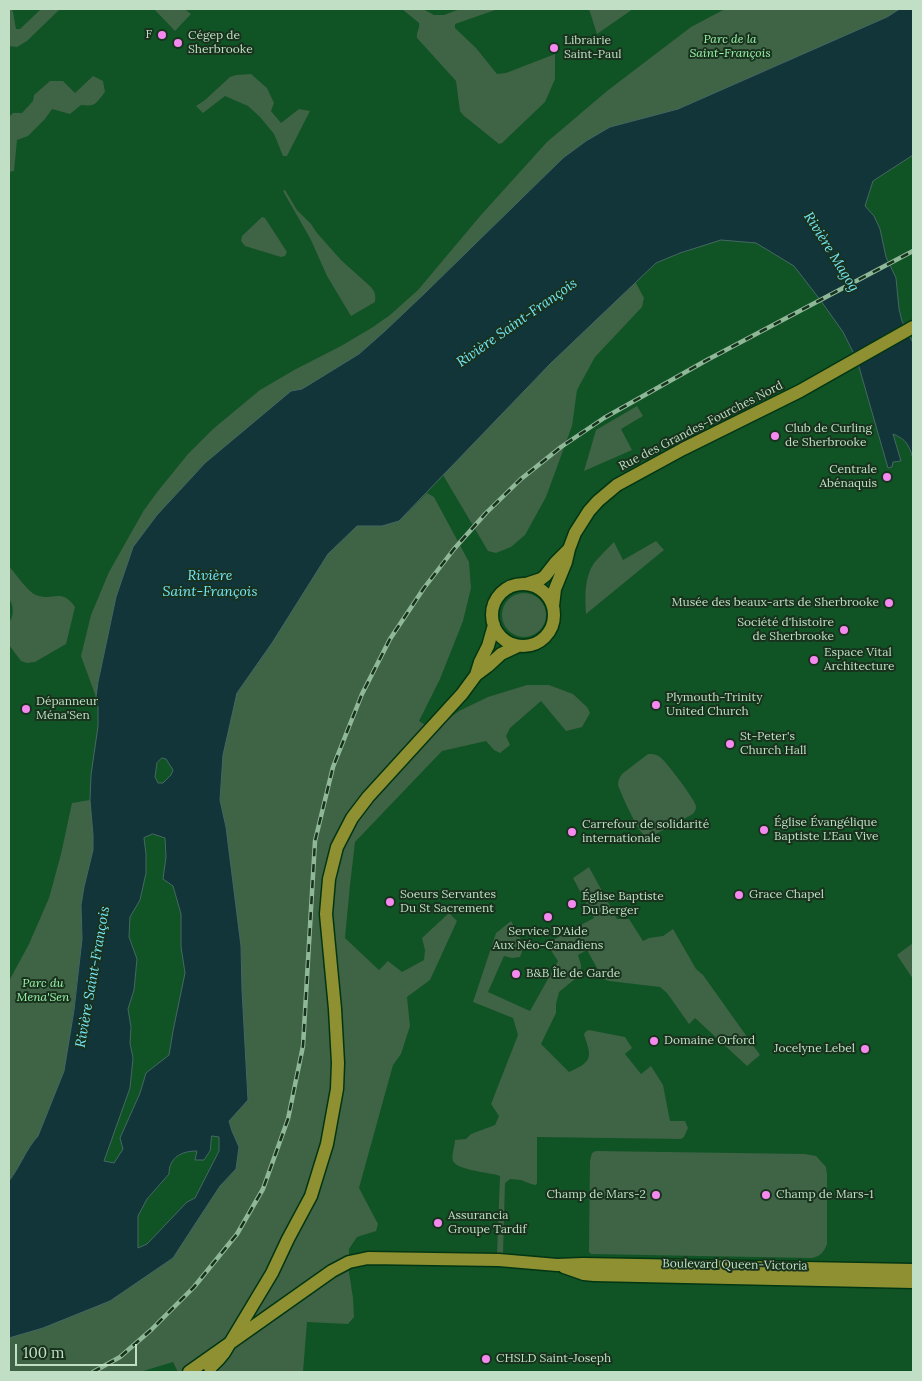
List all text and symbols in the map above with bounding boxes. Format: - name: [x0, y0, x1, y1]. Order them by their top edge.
- place label: F: [145, 28, 152, 42]
- marker: F: [156, 29, 168, 41]
- place label: Cégep de Sherbrooke: [188, 29, 253, 57]
- park label: Parc de la Saint-François: [689, 33, 771, 61]
- place label: Librairie Saint-Paul: [564, 34, 622, 62]
- marker: Cégep de Sherbrooke: [172, 37, 184, 49]
- marker: Librairie Saint-Paul: [548, 42, 560, 54]
- water label: Rivière Magog: [800, 209, 862, 295]
- water label: Rivière Saint-François: [454, 275, 580, 371]
- street label: Rue des Grandes-Fourches Nord: [617, 378, 785, 474]
- place label: Club de Curling de Sherbrooke: [785, 422, 872, 450]
- marker: Club de Curling de Sherbrooke: [769, 430, 781, 442]
- place label: Centrale Abénaquis: [820, 463, 877, 491]
- marker: Centrale Abénaquis: [881, 471, 893, 483]
- water label: Rivière Saint-François: [163, 568, 257, 600]
- place label: Musée des beaux-arts de Sherbrooke: [672, 596, 879, 610]
- marker: Musée des beaux-arts de Sherbrooke: [883, 597, 895, 609]
- place label: Société d'histoire de Sherbrooke: [737, 616, 834, 644]
- marker: Société d'histoire de Sherbrooke: [838, 624, 850, 636]
- place label: Espace Vital Architecture: [824, 646, 895, 674]
- marker: Espace Vital Architecture: [808, 654, 820, 666]
- place label: Plymouth-Trinity United Church: [666, 691, 763, 719]
- place label: Dépanneur Ména'Sen: [36, 695, 98, 723]
- marker: Plymouth-Trinity United Church: [650, 699, 662, 711]
- marker: Dépanneur Ména'Sen: [20, 703, 32, 715]
- place label: St-Peter's Church Hall: [740, 730, 807, 758]
- marker: St-Peter's Church Hall: [724, 738, 736, 750]
- place label: Église Évangélique Baptiste L'Eau Vive: [774, 816, 879, 844]
- place label: Carrefour de solidarité internationale: [582, 818, 709, 846]
- marker: Église Évangélique Baptiste L'Eau Vive: [758, 824, 770, 836]
- marker: Carrefour de solidarité internationale: [566, 826, 578, 838]
- place label: Soeurs Servantes Du St Sacrement: [400, 888, 496, 916]
- place label: Grace Chapel: [749, 888, 824, 902]
- marker: Grace Chapel: [733, 889, 745, 901]
- place label: Église Baptiste Du Berger: [582, 890, 664, 918]
- marker: Soeurs Servantes Du St Sacrement: [384, 896, 396, 908]
- marker: Église Baptiste Du Berger: [566, 898, 578, 910]
- water label: Rivière Saint-François: [72, 905, 114, 1049]
- marker: Service D'Aide Aux Néo-Canadiens: [542, 911, 554, 923]
- place label: Service D'Aide Aux Néo-Canadiens: [493, 925, 603, 953]
- place label: B&B Île de Garde: [526, 967, 620, 981]
- marker: B&B Île de Garde: [510, 968, 522, 980]
- park label: Parc du Mena'Sen: [17, 977, 69, 1005]
- place label: Domaine Orford: [664, 1034, 755, 1048]
- marker: Domaine Orford: [648, 1035, 660, 1047]
- place label: Jocelyne Lebel: [774, 1042, 855, 1056]
- marker: Jocelyne Lebel: [859, 1043, 871, 1055]
- place label: Champ de Mars-2: [546, 1188, 646, 1202]
- place label: Champ de Mars-1: [776, 1188, 874, 1202]
- marker: Champ de Mars-2: [650, 1189, 662, 1201]
- marker: Champ de Mars-1: [760, 1189, 772, 1201]
- place label: Assurancia Groupe Tardif: [448, 1209, 527, 1237]
- marker: Assurancia Groupe Tardif: [432, 1217, 444, 1229]
- street label: Boulevard Queen-Victoria: [662, 1257, 808, 1273]
- scale bar: [18, 1334, 140, 1366]
- text: 100 m: [23, 1343, 64, 1362]
- place label: CHSLD Saint-Joseph: [496, 1352, 611, 1366]
- marker: CHSLD Saint-Joseph: [480, 1353, 492, 1365]

